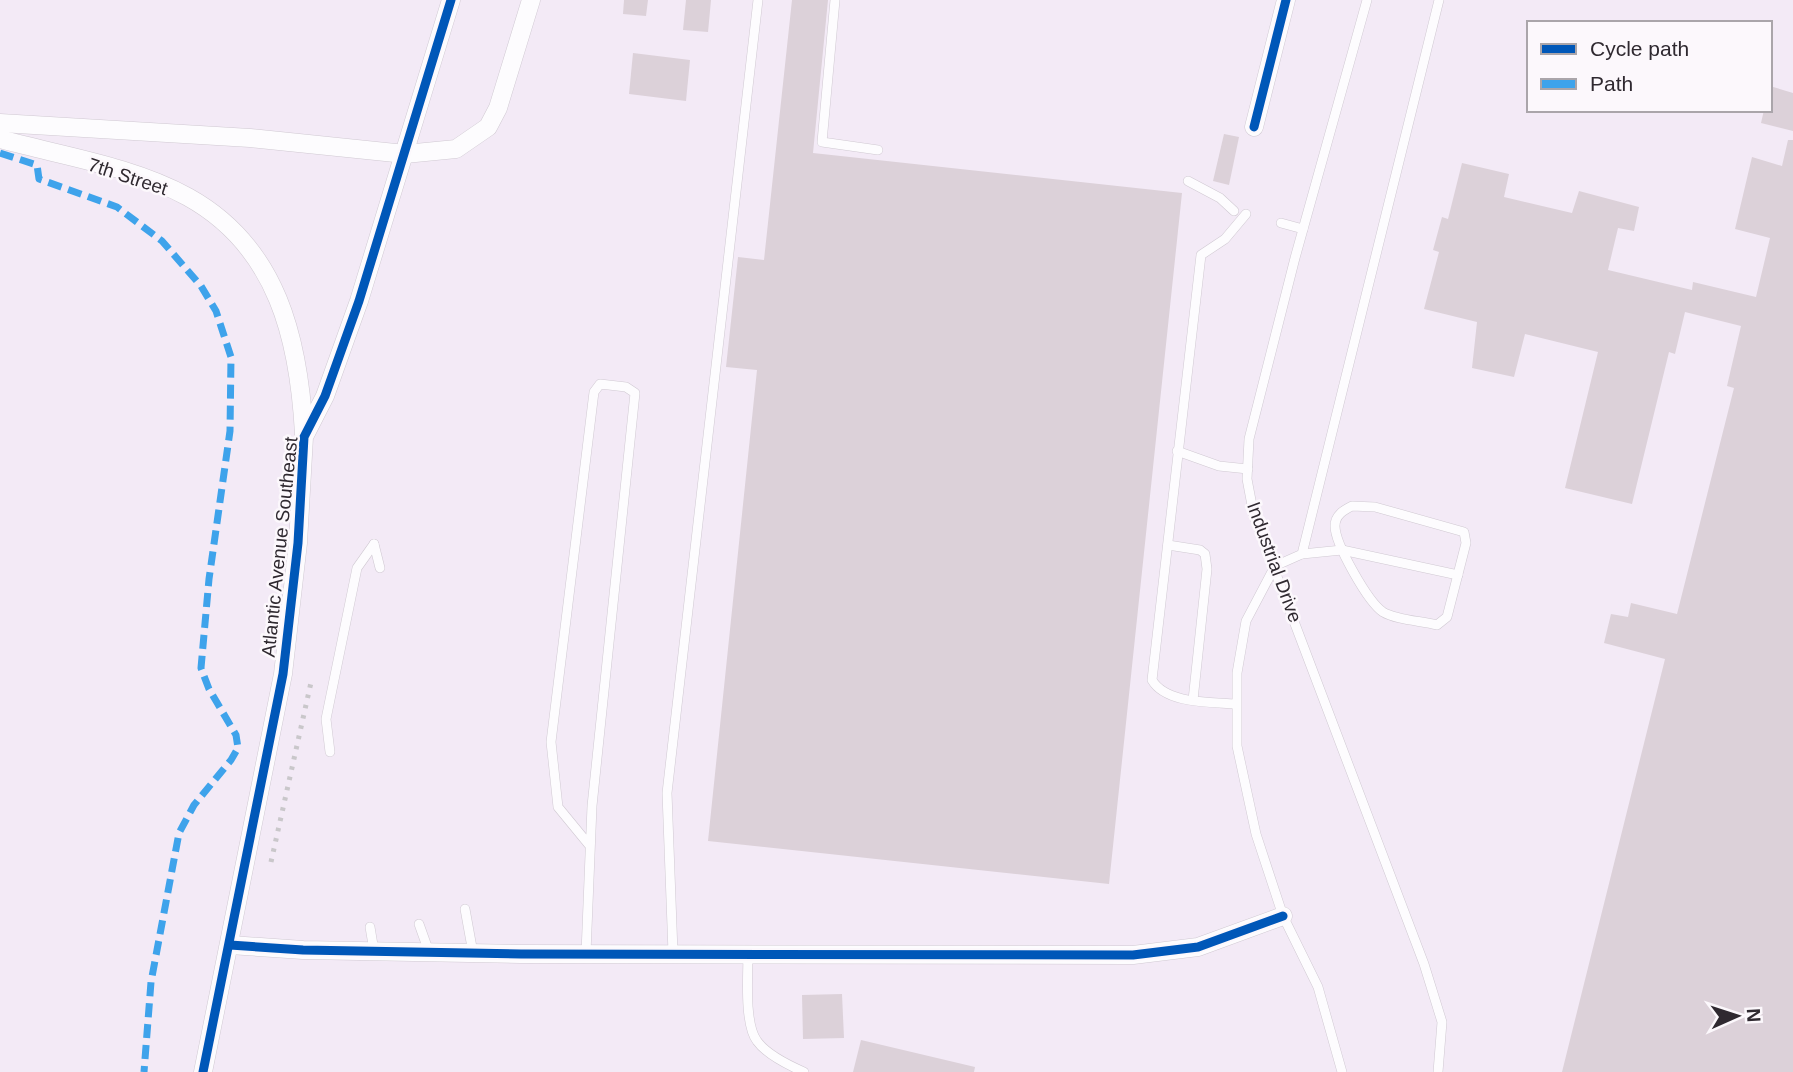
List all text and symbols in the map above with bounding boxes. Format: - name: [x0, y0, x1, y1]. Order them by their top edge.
- legend: [1527, 21, 1772, 112]
- text: Cycle path: [1590, 37, 1689, 60]
- text: Path: [1590, 72, 1633, 95]
- street label: 7th Street: [85, 154, 171, 199]
- street label: Atlantic Avenue Southeast: [257, 435, 302, 658]
- street label: Industrial Drive: [1243, 499, 1306, 625]
- north arrow: [1702, 981, 1772, 1051]
- text: N: [1743, 1008, 1764, 1023]

